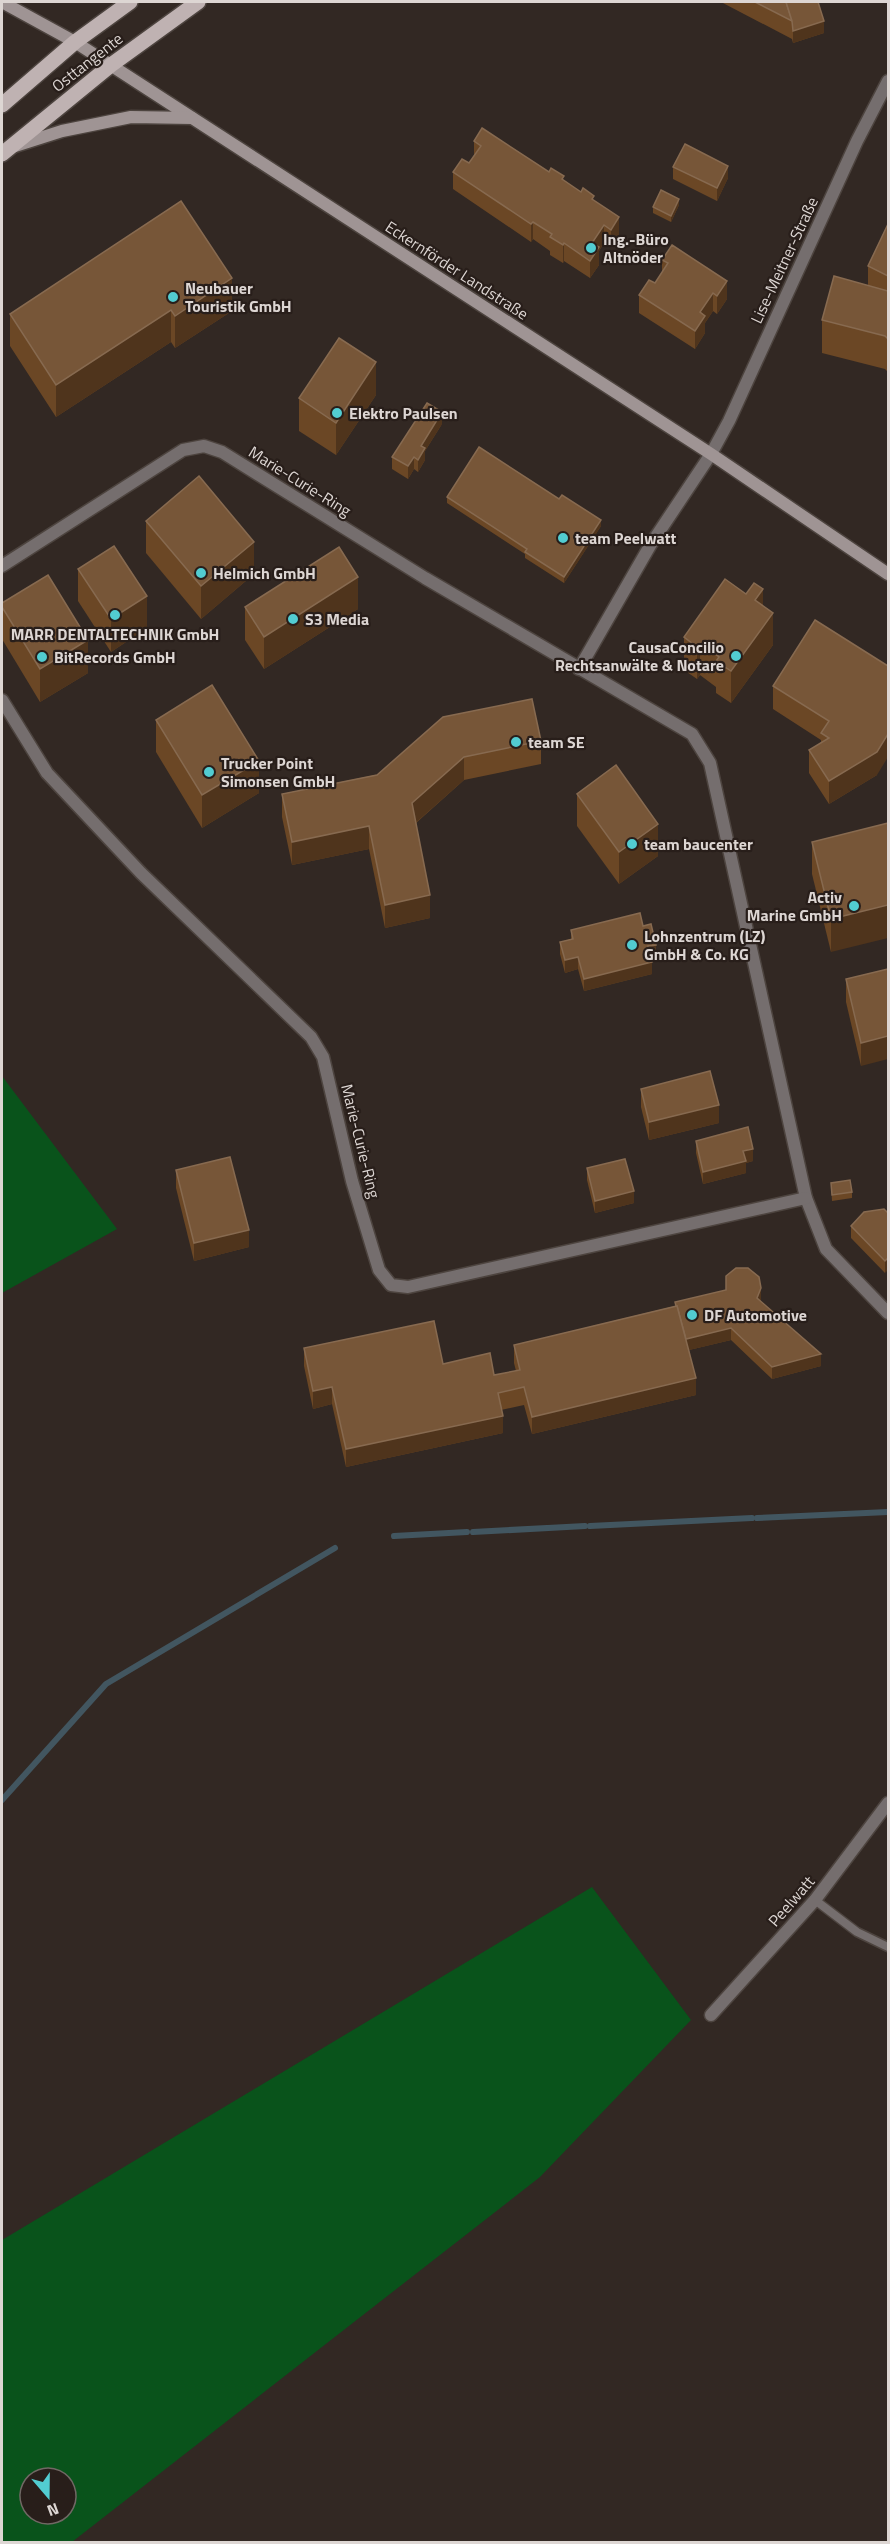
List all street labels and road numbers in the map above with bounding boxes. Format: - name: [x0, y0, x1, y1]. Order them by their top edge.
- street label: Osttangente: [46, 27, 128, 97]
- street label: Lise-Meitner-Straße: [744, 193, 824, 327]
- street label: Eckernförder Landstraße: [381, 215, 533, 325]
- street label: Marie-Curie-Ring: [244, 440, 356, 522]
- street label: Marie-Curie-Ring: [335, 1081, 387, 1201]
- street label: Peelwatt: [762, 1870, 820, 1932]

